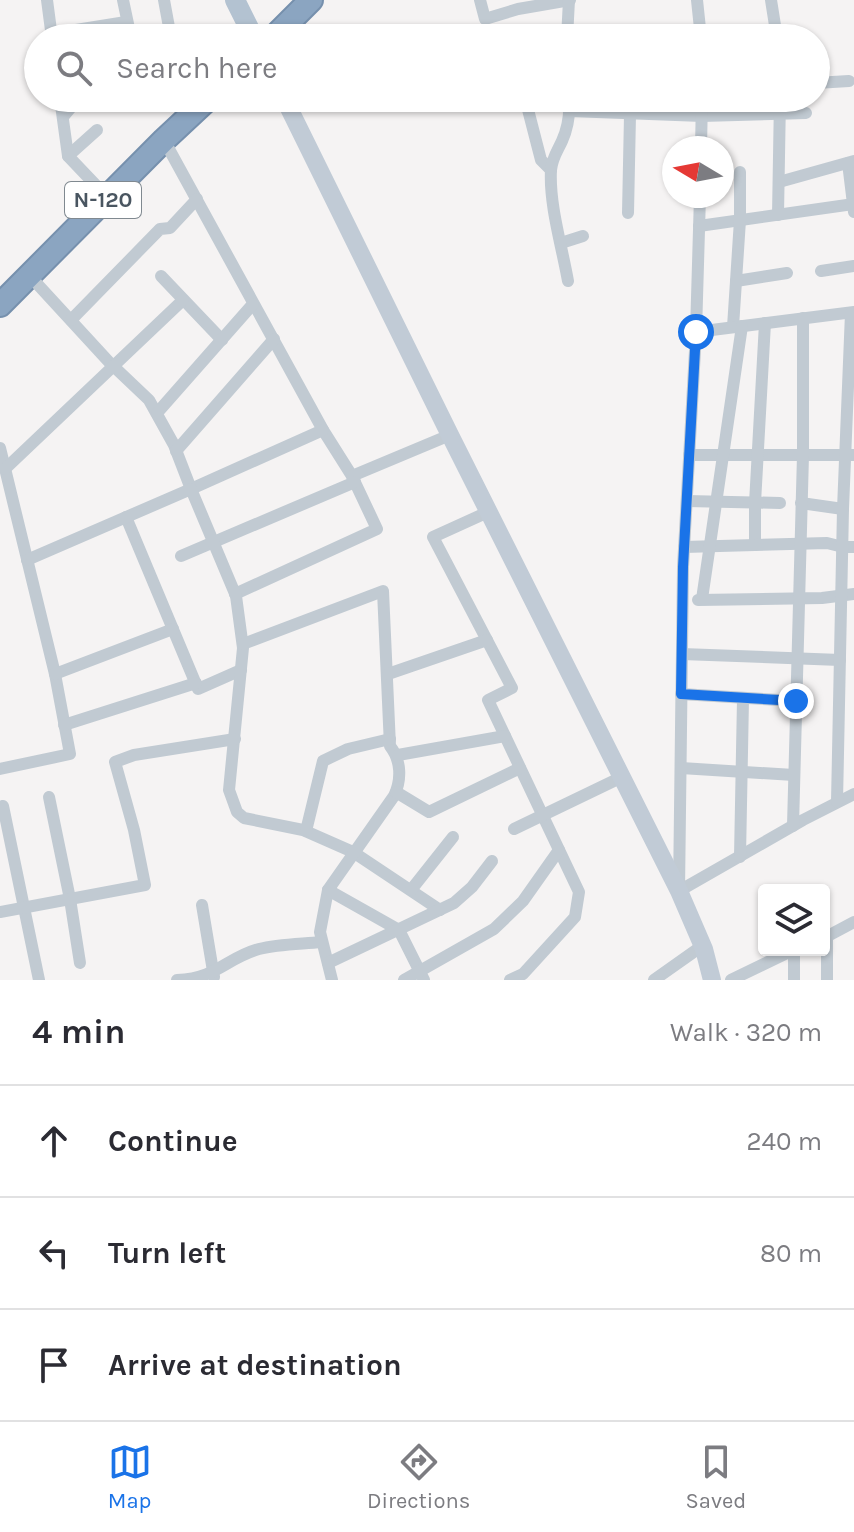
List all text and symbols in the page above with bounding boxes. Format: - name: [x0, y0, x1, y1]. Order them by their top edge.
- search box: [24, 24, 830, 112]
- icon: search: [52, 46, 96, 90]
- text: Search here: [116, 50, 277, 86]
- north arrow: [662, 136, 734, 208]
- road number: N-120: [65, 182, 141, 218]
- route start: [678, 314, 714, 350]
- route end: [778, 683, 814, 719]
- map controls: [758, 884, 830, 956]
- button: layers: [758, 884, 830, 956]
- text: 4 min: [32, 1012, 125, 1052]
- text: Walk · 320 m: [670, 1017, 822, 1048]
- icon: ahead: [32, 1119, 76, 1163]
- text: Continue: [108, 1123, 238, 1159]
- text: 240 m: [746, 1126, 822, 1157]
- icon: left: [32, 1231, 76, 1275]
- text: Turn left: [108, 1235, 226, 1271]
- text: 80 m: [760, 1238, 822, 1269]
- icon: arrive: [32, 1343, 76, 1387]
- text: Arrive at destination: [108, 1347, 402, 1383]
- tab: Map: [108, 1440, 152, 1514]
- tab: Directions: [367, 1440, 470, 1514]
- tab: Saved: [686, 1440, 746, 1514]

